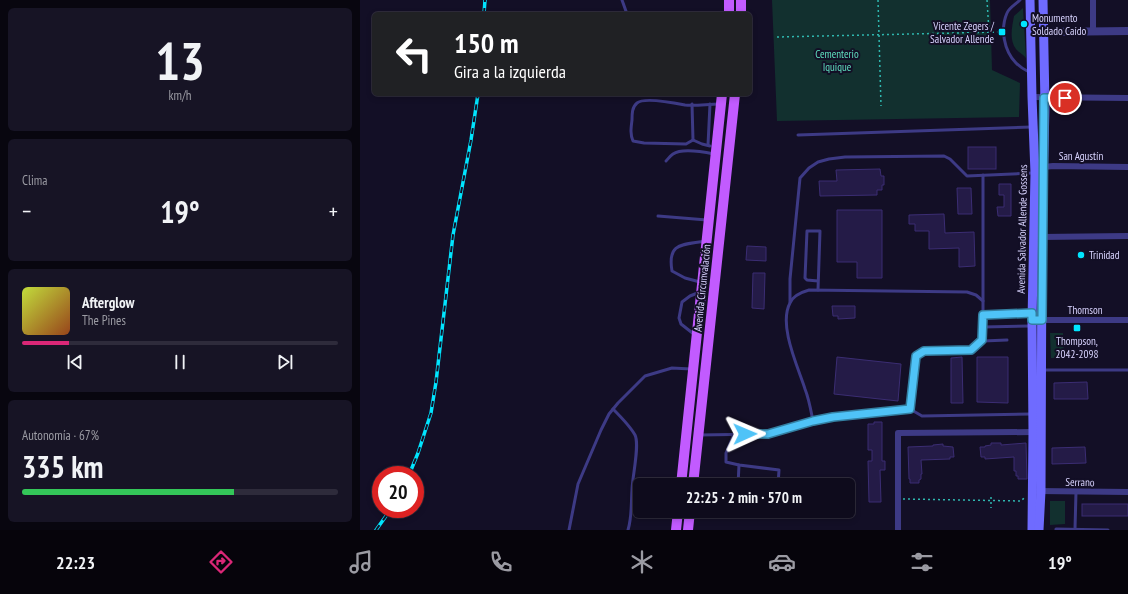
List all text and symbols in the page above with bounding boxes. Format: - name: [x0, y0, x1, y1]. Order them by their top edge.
- place label: Monumento Soldado Caído: [1032, 11, 1086, 38]
- place label: Vicente Zegers / Salvador Allende: [930, 19, 995, 46]
- marker: Monumento Soldado Caído: [1019, 19, 1029, 29]
- text: 150 m: [454, 24, 518, 61]
- text: 13: [155, 27, 205, 94]
- marker: Vicente Zegers / Salvador Allende: [997, 27, 1007, 37]
- icon: left: [388, 28, 440, 80]
- park label: Cementerio Iquique: [815, 47, 859, 74]
- text: Gira a la izquierda: [454, 60, 566, 83]
- pin: [1048, 81, 1082, 115]
- text: km/h: [168, 87, 192, 104]
- icon: arrive: [1054, 87, 1076, 109]
- street label: San Agustín: [1059, 149, 1103, 163]
- street label: Avenida Salvador Allende Gossens: [1014, 164, 1030, 294]
- text: Clima: [22, 172, 47, 189]
- text: 19°: [160, 192, 200, 231]
- text: −: [22, 197, 31, 225]
- text: +: [329, 197, 338, 225]
- street label: Avenida Circunvalación: [690, 243, 714, 332]
- place label: Trinidad: [1089, 248, 1120, 262]
- marker: Trinidad: [1076, 250, 1086, 260]
- text: Afterglow: [82, 293, 134, 312]
- street label: Thomson: [1068, 303, 1103, 317]
- text: The Pines: [82, 312, 126, 329]
- marker: Thompson, 2042-2098: [1072, 323, 1082, 333]
- place label: Thompson, 2042-2098: [1056, 334, 1098, 361]
- icon: previous: [64, 351, 86, 373]
- icon: pause: [169, 351, 191, 373]
- icon: next: [274, 351, 296, 373]
- position arrow: [724, 413, 766, 455]
- text: Autonomía · 67%: [22, 427, 99, 444]
- text: 335 km: [22, 447, 103, 486]
- speed limit sign: 20: [372, 466, 424, 518]
- street label: Serrano: [1065, 475, 1095, 489]
- text: 22:25 · 2 min · 570 m: [686, 488, 802, 507]
- icon: directions: [207, 548, 235, 576]
- icon: music: [347, 548, 375, 576]
- icon: phone: [487, 548, 515, 576]
- icon: climate: [628, 548, 656, 576]
- icon: car: [768, 548, 796, 576]
- icon: filters: [908, 548, 936, 576]
- text: 22:23: [56, 551, 95, 574]
- text: 19°: [1048, 551, 1072, 574]

